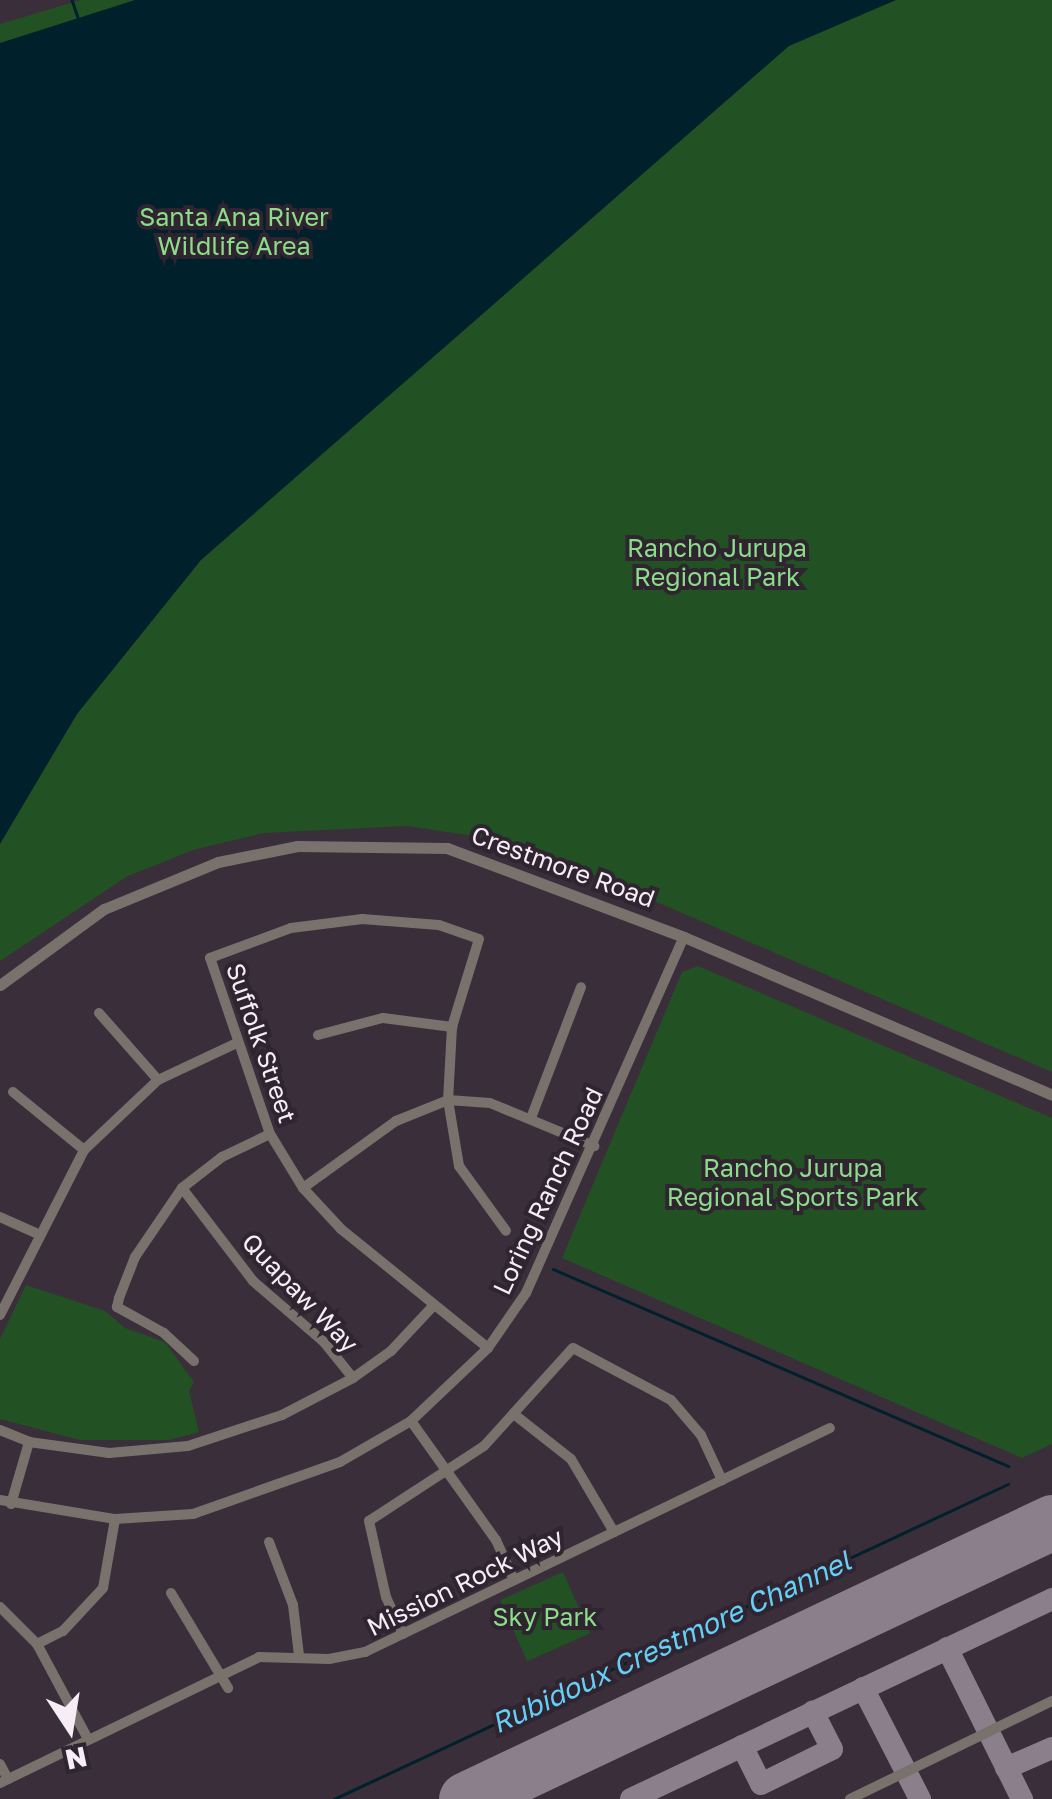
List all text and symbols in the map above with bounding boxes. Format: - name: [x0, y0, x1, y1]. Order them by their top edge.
- park label: Santa Ana River Wildlife Area: [139, 203, 329, 262]
- park label: Rancho Jurupa Regional Park: [627, 534, 807, 593]
- street label: Crestmore Road: [467, 820, 659, 914]
- street label: Suffolk Street: [220, 959, 302, 1127]
- street label: Loring Ranch Road: [487, 1083, 609, 1299]
- park label: Rancho Jurupa Regional Sports Park: [667, 1154, 919, 1213]
- street label: Quapaw Way: [236, 1227, 364, 1359]
- street label: Mission Rock Way: [362, 1522, 568, 1642]
- water label: Rubidoux Crestmore Channel: [486, 1544, 856, 1740]
- park label: Sky Park: [493, 1602, 597, 1632]
- north arrow: [20, 1679, 120, 1779]
- text: N: [63, 1740, 90, 1777]

